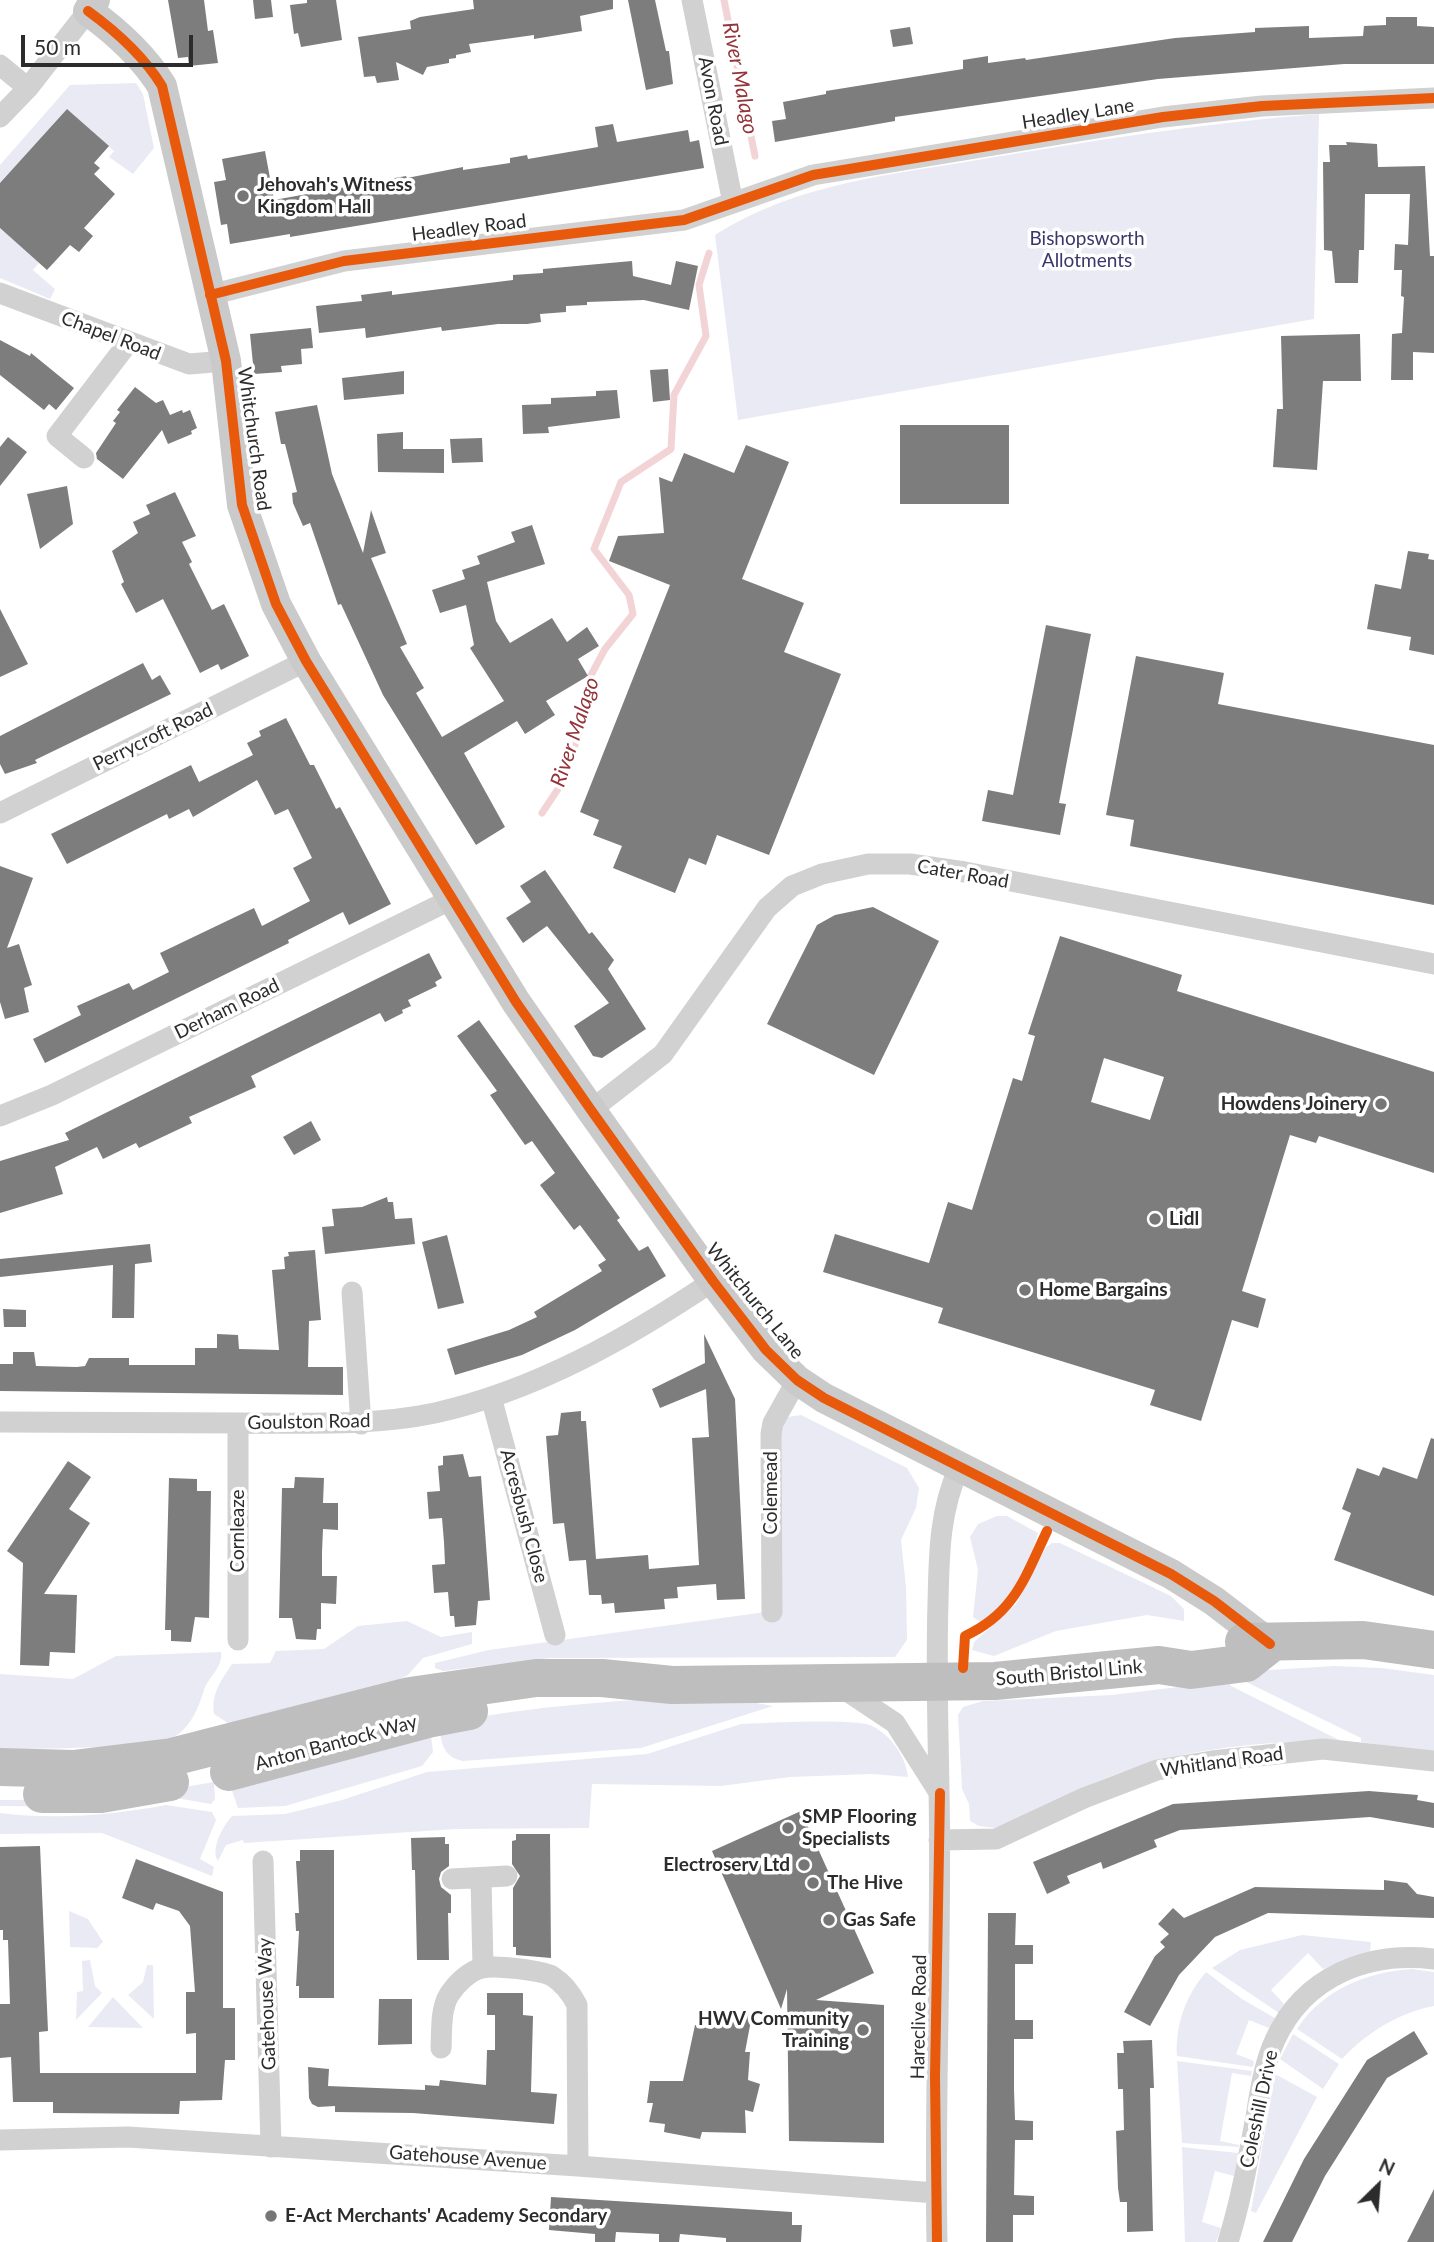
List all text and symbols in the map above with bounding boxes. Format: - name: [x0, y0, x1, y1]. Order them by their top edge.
- water label: River Malago: [717, 20, 763, 136]
- scale bar: [24, 21, 196, 65]
- text: 50 m: [34, 34, 81, 59]
- street label: Avon Road: [693, 55, 733, 147]
- street label: Headley Lane: [1020, 94, 1136, 134]
- place label: Jehovah's Witness Kingdom Hall: [257, 174, 412, 218]
- marker: Jehovah's Witness Kingdom Hall: [235, 188, 251, 204]
- street label: Headley Road: [410, 210, 528, 246]
- park label: Bishopsworth Allotments: [1029, 228, 1145, 272]
- street label: Chapel Road: [58, 307, 164, 365]
- street label: Whitchurch Road: [233, 366, 275, 512]
- water label: River Malago: [545, 674, 605, 790]
- street label: Perrycroft Road: [89, 698, 217, 776]
- street label: Cater Road: [915, 855, 1011, 893]
- street label: Derham Road: [171, 974, 283, 1044]
- place label: Howdens Joinery: [1221, 1093, 1367, 1115]
- marker: Howdens Joinery: [1373, 1096, 1389, 1112]
- place label: Lidl: [1169, 1208, 1199, 1230]
- marker: Lidl: [1147, 1211, 1163, 1227]
- street label: Whitchurch Lane: [701, 1238, 809, 1364]
- place label: Home Bargains: [1039, 1279, 1167, 1301]
- marker: Home Bargains: [1017, 1282, 1033, 1298]
- street label: Goulston Road: [247, 1410, 371, 1434]
- street label: Acresbush Close: [495, 1447, 553, 1585]
- street label: Colemead: [760, 1451, 782, 1535]
- street label: Cornleaze: [227, 1489, 249, 1573]
- street label: South Bristol Link: [995, 1655, 1143, 1691]
- street label: Anton Bantock Way: [252, 1710, 420, 1776]
- street label: Whitland Road: [1159, 1742, 1285, 1782]
- place label: SMP Flooring Specialists: [802, 1806, 917, 1850]
- marker: SMP Flooring Specialists: [780, 1820, 796, 1836]
- place label: Electroserv Ltd: [663, 1854, 790, 1876]
- marker: Electroserv Ltd: [796, 1857, 812, 1873]
- place label: The Hive: [827, 1872, 903, 1894]
- marker: The Hive: [805, 1875, 821, 1891]
- place label: Gas Safe: [843, 1909, 916, 1931]
- marker: Gas Safe: [821, 1912, 837, 1928]
- street label: Gatehouse Way: [253, 1937, 281, 2071]
- street label: Hareclive Road: [907, 1954, 931, 2080]
- place label: HWV Community Training: [698, 2008, 849, 2052]
- marker: HWV Community Training: [855, 2022, 871, 2038]
- street label: Coleshill Drive: [1235, 2048, 1283, 2170]
- street label: Gatehouse Avenue: [388, 2141, 548, 2175]
- north arrow: [1343, 2151, 1413, 2221]
- text: N: [1376, 2153, 1399, 2180]
- place label: E-Act Merchants' Academy Secondary: [285, 2205, 607, 2227]
- marker: E-Act Merchants' Academy Secondary: [263, 2208, 279, 2224]

